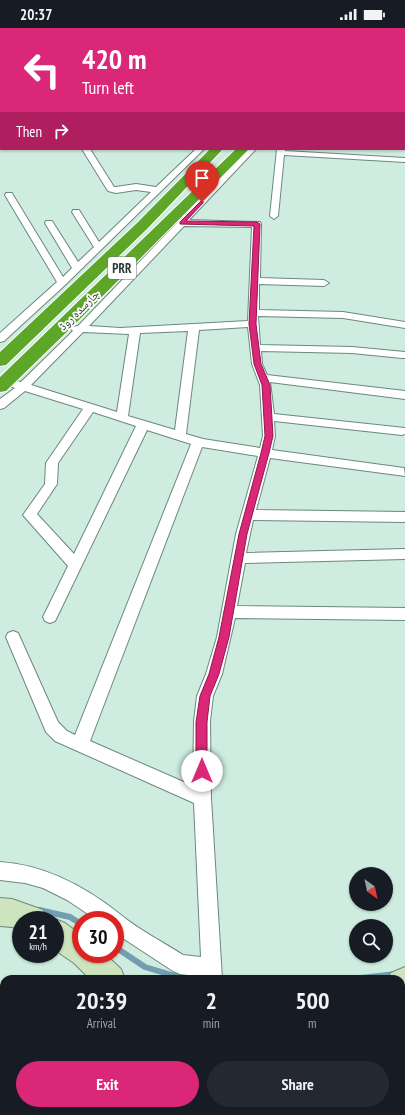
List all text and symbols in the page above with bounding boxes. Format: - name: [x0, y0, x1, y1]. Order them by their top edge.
- text: 20:37: [20, 5, 52, 24]
- text: 420 m: [82, 40, 146, 77]
- icon: left: [16, 44, 68, 96]
- text: Turn left: [82, 76, 134, 99]
- icon: right: [50, 120, 72, 142]
- text: Then: [16, 122, 42, 141]
- pin: [185, 161, 219, 202]
- icon: arrive: [191, 167, 213, 189]
- road number: PRR: [108, 257, 136, 279]
- street label: چارسدہ روڈ: [55, 286, 102, 333]
- position arrow: [181, 750, 223, 792]
- north arrow: [349, 867, 393, 911]
- map controls: [349, 867, 393, 963]
- speed limit sign: 30: [72, 911, 124, 963]
- text: 21: [28, 919, 48, 945]
- button: search: [349, 919, 393, 963]
- text: km/h: [29, 940, 47, 953]
- text: 20:39: [75, 985, 127, 1016]
- text: 2: [205, 985, 217, 1016]
- text: 500: [295, 985, 330, 1016]
- text: Arrival: [87, 1015, 116, 1032]
- text: min: [203, 1015, 220, 1032]
- text: m: [308, 1015, 317, 1032]
- button: Exit: [16, 1061, 199, 1107]
- button: Share: [207, 1061, 389, 1107]

